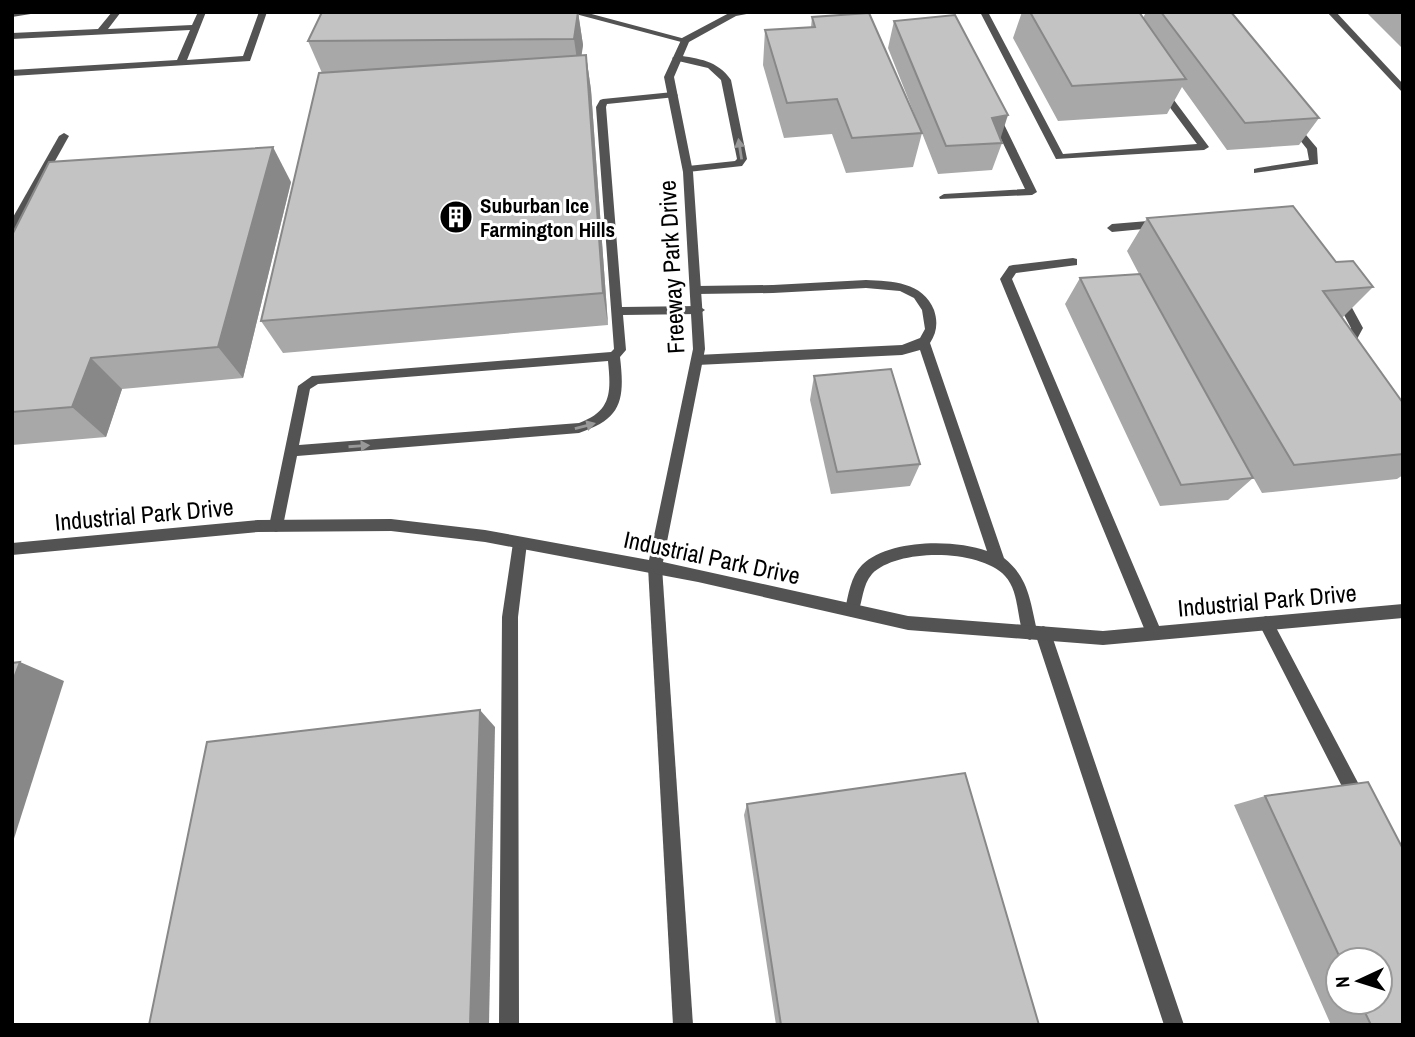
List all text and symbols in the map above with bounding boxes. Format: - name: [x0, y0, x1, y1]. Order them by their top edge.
- one-way arrow: [734, 137, 745, 159]
- street label: Freeway Park Drive: [650, 179, 692, 355]
- place label: Suburban Ice Farmington Hills: [480, 191, 615, 244]
- building icon: Suburban Ice Farmington Hills: [437, 198, 475, 236]
- one-way arrow: [575, 420, 596, 430]
- one-way arrow: [348, 440, 370, 451]
- street label: Industrial Park Drive: [53, 490, 235, 538]
- street label: Industrial Park Drive: [621, 523, 803, 591]
- street label: Industrial Park Drive: [1176, 576, 1358, 624]
- north arrow: [1324, 946, 1394, 1016]
- text: N: [1329, 976, 1355, 989]

